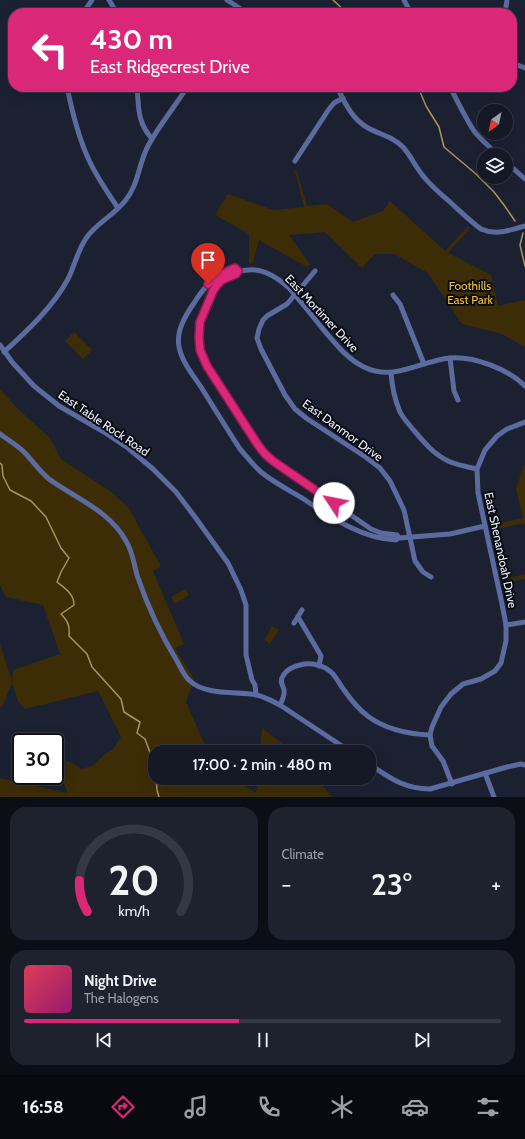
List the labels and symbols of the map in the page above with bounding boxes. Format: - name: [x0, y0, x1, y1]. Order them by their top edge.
- north arrow: [477, 104, 513, 140]
- pin: [191, 243, 225, 284]
- street label: East Mortimer Drive: [282, 271, 362, 355]
- park label: Foothills East Park: [447, 278, 493, 307]
- street label: East Table Rock Road: [55, 387, 153, 459]
- street label: East Danmor Drive: [300, 396, 386, 464]
- position arrow: [313, 482, 355, 524]
- street label: East Shenandoah Drive: [481, 491, 521, 609]
- speed limit sign: 30: [12, 733, 64, 785]

